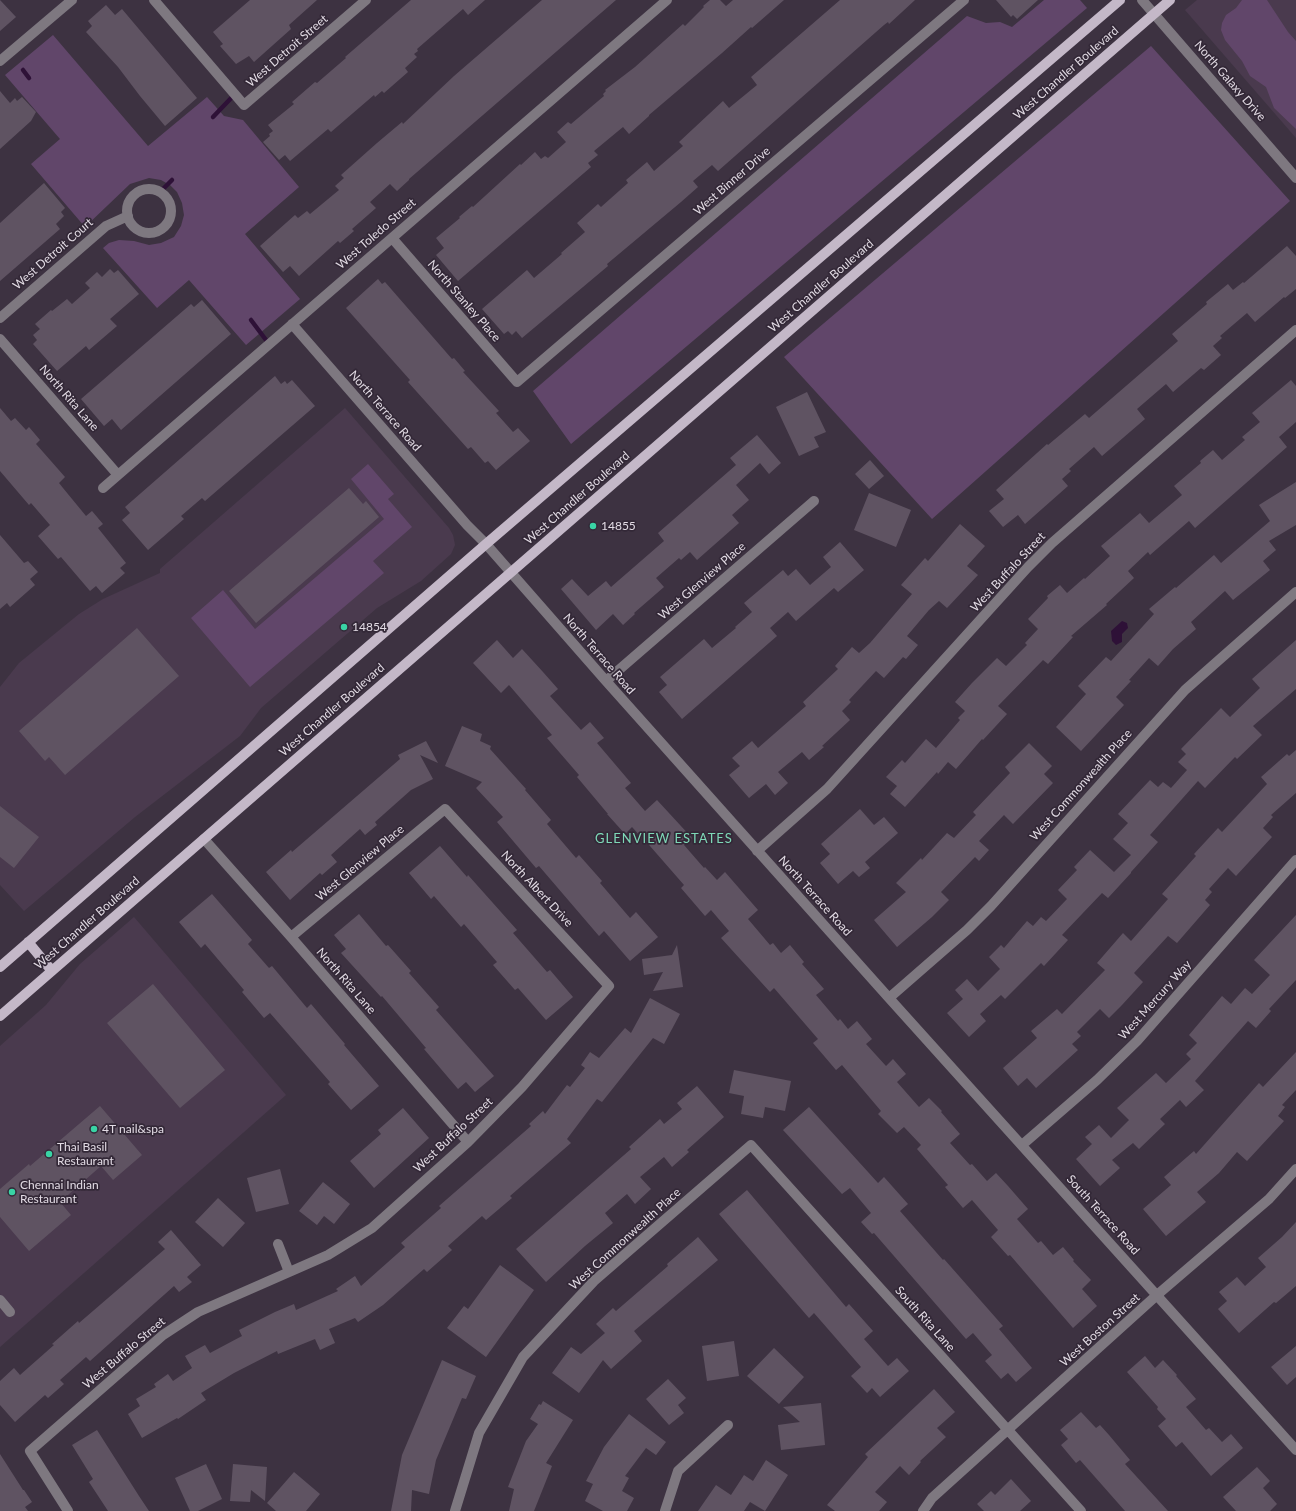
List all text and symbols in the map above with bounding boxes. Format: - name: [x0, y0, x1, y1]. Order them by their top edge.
- street label: West Detroit Street: [243, 12, 331, 90]
- street label: West Chandler Boulevard: [1011, 23, 1121, 123]
- street label: North Galaxy Drive: [1191, 38, 1269, 124]
- street label: West Binner Drive: [691, 144, 773, 218]
- street label: West Toledo Street: [333, 196, 419, 272]
- street label: West Detroit Court: [10, 215, 96, 293]
- street label: West Chandler Boulevard: [766, 236, 876, 336]
- street label: North Stanley Place: [425, 257, 503, 345]
- street label: North Rita Lane: [36, 362, 102, 434]
- street label: North Terrace Road: [346, 368, 424, 454]
- street label: West Chandler Boulevard: [522, 448, 632, 548]
- place label: 14855: [601, 519, 636, 533]
- marker: 14855: [588, 521, 598, 531]
- street label: West Buffalo Street: [968, 529, 1048, 615]
- street label: West Glenview Place: [655, 539, 749, 623]
- street label: North Terrace Road: [560, 611, 638, 697]
- place label: 14854: [352, 620, 387, 634]
- marker: 14854: [339, 622, 349, 632]
- street label: West Chandler Boulevard: [277, 660, 387, 760]
- street label: West Commonwealth Place: [1027, 726, 1135, 844]
- street label: West Glenview Place: [313, 822, 407, 904]
- district label: GLENVIEW ESTATES: [595, 831, 733, 847]
- street label: North Albert Drive: [498, 848, 576, 930]
- street label: North Terrace Road: [775, 853, 855, 939]
- street label: West Chandler Boulevard: [32, 873, 142, 973]
- street label: North Rita Lane: [313, 945, 379, 1017]
- street label: West Mercury Way: [1116, 957, 1194, 1043]
- street label: West Buffalo Street: [410, 1095, 496, 1175]
- place label: 4T nail&spa: [102, 1122, 164, 1136]
- marker: 4T nail&spa: [89, 1124, 99, 1134]
- place label: Thai Basil Restaurant: [57, 1140, 114, 1168]
- marker: Thai Basil Restaurant: [44, 1149, 54, 1159]
- street label: South Terrace Road: [1063, 1172, 1143, 1258]
- place label: Chennai Indian Restaurant: [20, 1178, 99, 1206]
- street label: West Commonwealth Place: [566, 1185, 684, 1293]
- marker: Chennai Indian Restaurant: [7, 1187, 17, 1197]
- street label: South Rita Lane: [892, 1283, 958, 1355]
- street label: West Boston Street: [1057, 1290, 1143, 1370]
- street label: West Buffalo Street: [80, 1314, 168, 1392]

